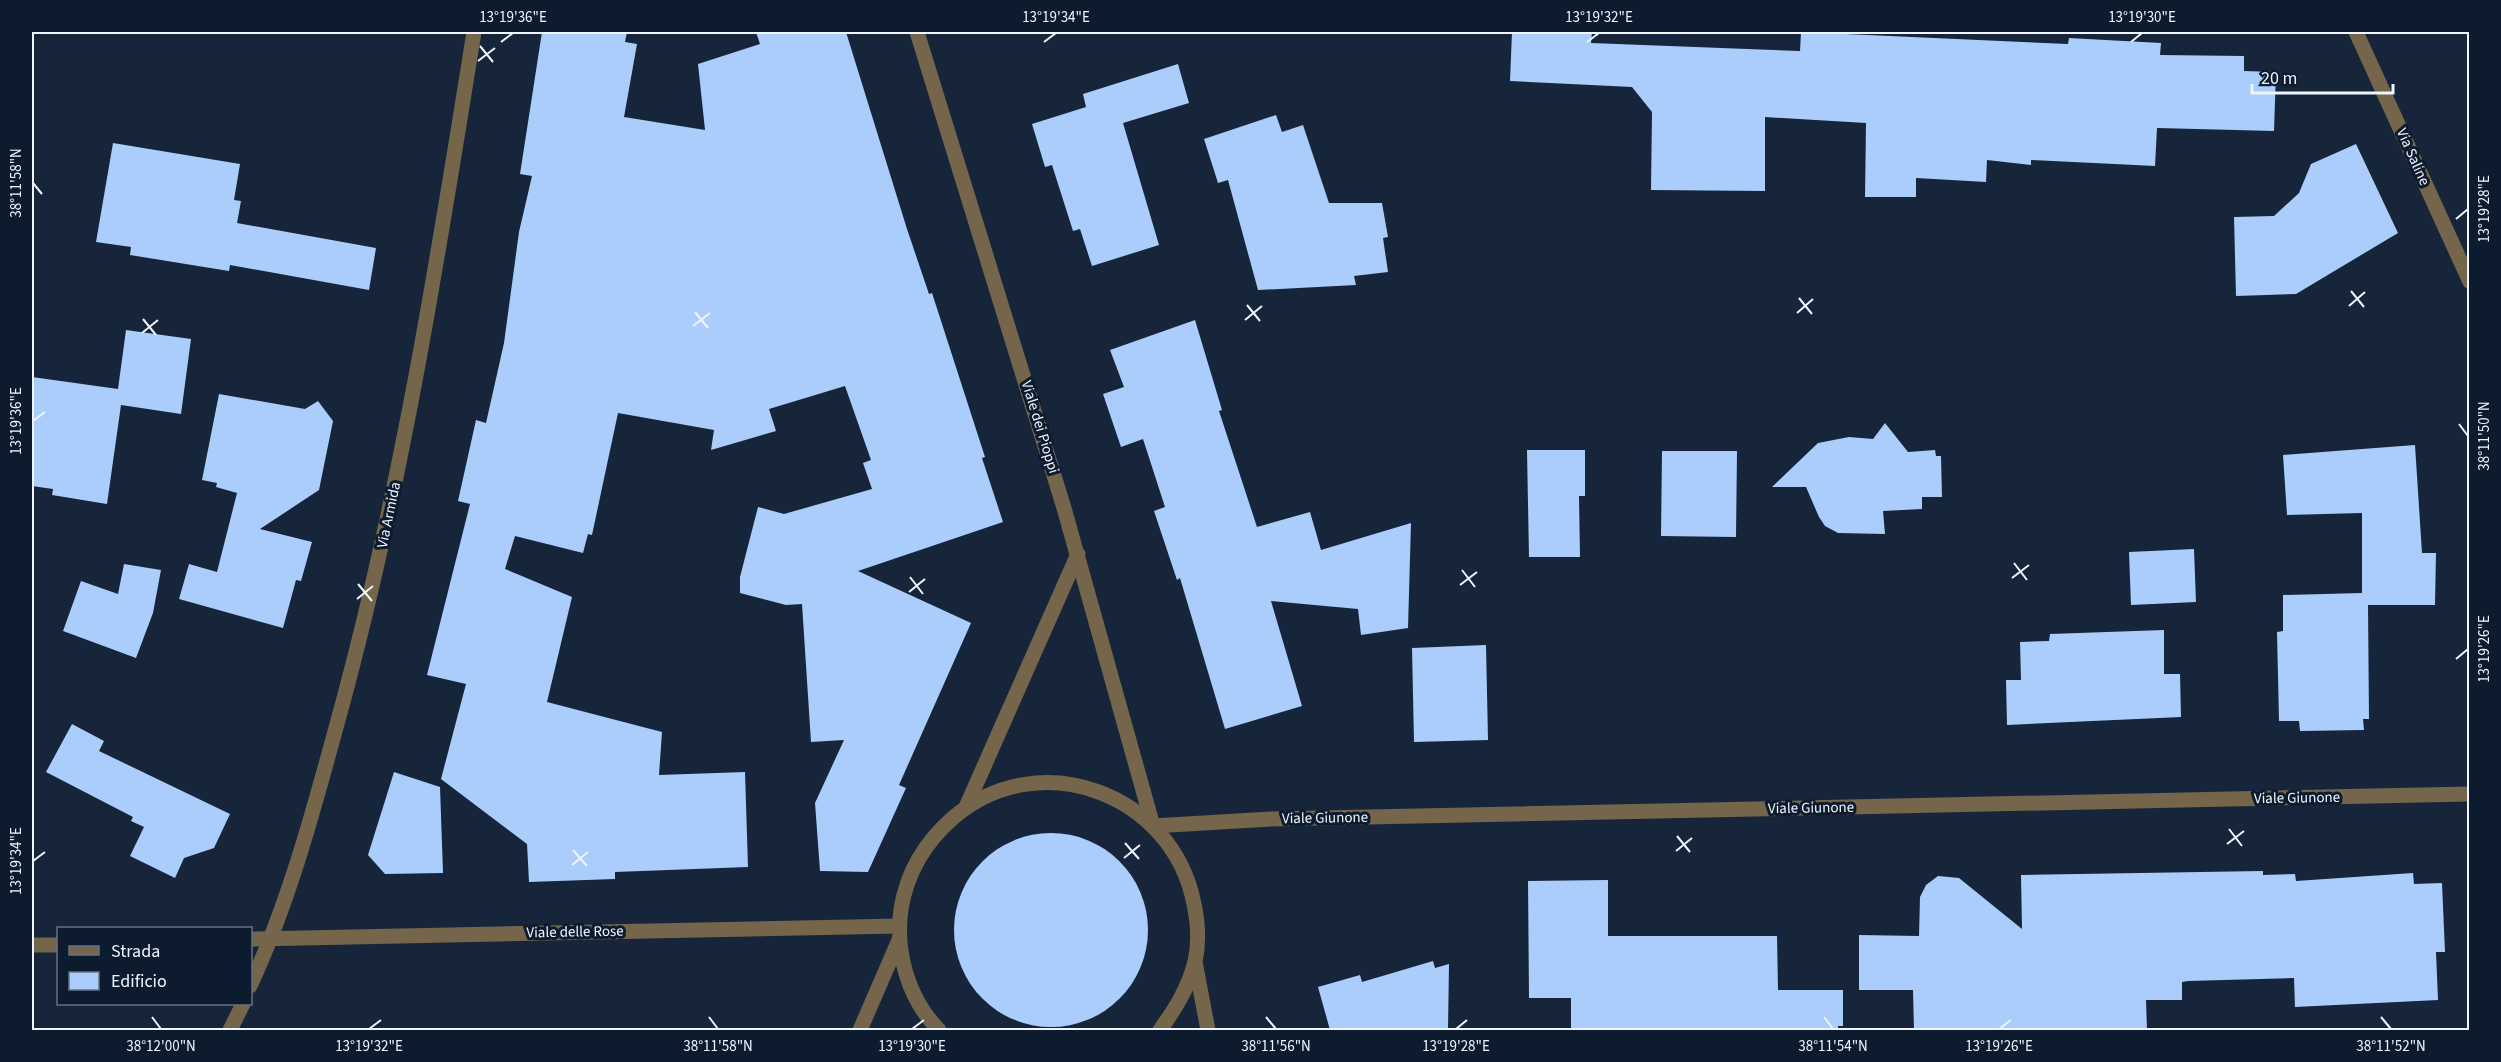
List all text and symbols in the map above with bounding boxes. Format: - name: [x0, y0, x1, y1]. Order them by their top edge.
- text: 13°19'36"E: [479, 7, 547, 28]
- text: 13°19'34"E: [1022, 7, 1090, 28]
- text: 13°19'32"E: [1565, 7, 1633, 28]
- text: 13°19'30"E: [2108, 7, 2176, 28]
- scale bar: [2252, 57, 2393, 95]
- text: 20 m: [2261, 66, 2297, 91]
- street label: Via Saline: [2391, 125, 2435, 189]
- text: 38°11'58"N: [6, 148, 27, 218]
- text: 13°19'28"E: [2474, 175, 2495, 243]
- street label: Viale dei Pioppi: [1016, 378, 1064, 476]
- text: 13°19'36"E: [6, 387, 27, 455]
- text: 38°11'50"N: [2474, 401, 2495, 471]
- street label: Via Armida: [372, 480, 406, 550]
- text: 13°19'26"E: [2474, 615, 2495, 683]
- street label: Viale Giunone: [2254, 787, 2340, 809]
- street label: Viale Giunone: [1768, 797, 1854, 819]
- street label: Viale Giunone: [1282, 807, 1368, 829]
- text: 13°19'34"E: [6, 827, 27, 895]
- street label: Viale delle Rose: [526, 921, 624, 943]
- legend: [57, 927, 252, 1005]
- text: Strada: [111, 939, 160, 964]
- text: Edificio: [111, 969, 167, 994]
- text: 38°12'00"N: [126, 1036, 196, 1057]
- text: 13°19'32"E: [335, 1036, 403, 1057]
- text: 38°11'58"N: [683, 1036, 753, 1057]
- text: 13°19'30"E: [878, 1036, 946, 1057]
- text: 38°11'56"N: [1241, 1036, 1311, 1057]
- text: 13°19'28"E: [1422, 1036, 1490, 1057]
- text: 38°11'54"N: [1798, 1036, 1868, 1057]
- text: 13°19'26"E: [1965, 1036, 2033, 1057]
- text: 38°11'52"N: [2356, 1036, 2426, 1057]

